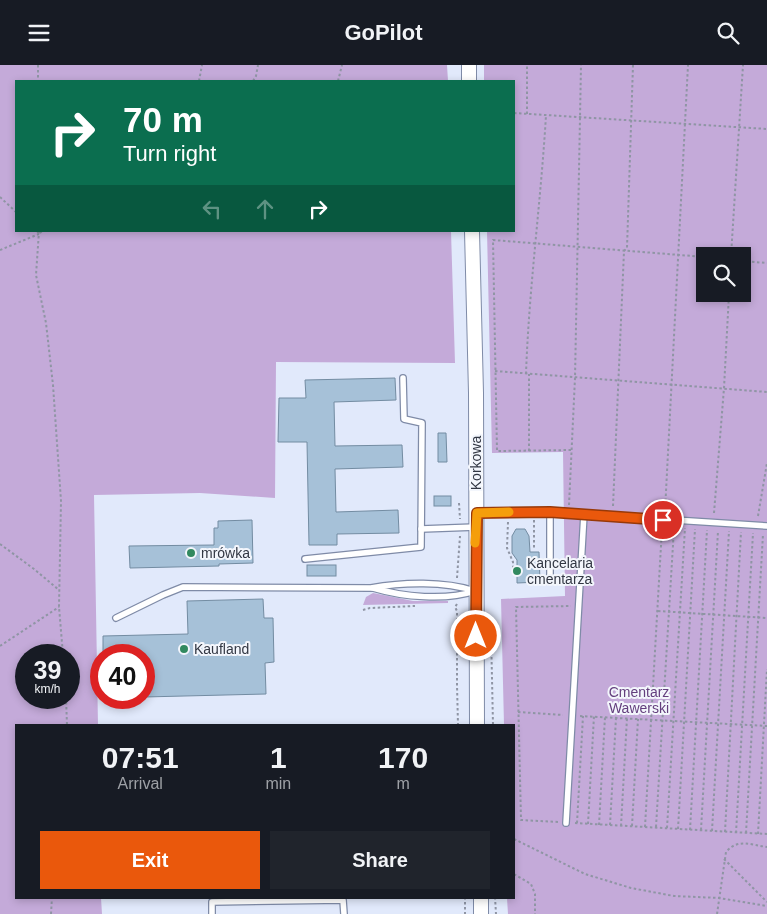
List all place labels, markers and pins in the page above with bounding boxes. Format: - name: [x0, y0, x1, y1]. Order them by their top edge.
- pin: [642, 499, 684, 541]
- place label: mrówka: [201, 545, 250, 561]
- marker: mrówka: [185, 547, 197, 559]
- place label: Kancelaria cmentarza: [527, 555, 593, 587]
- marker: Kancelaria cmentarza: [511, 565, 523, 577]
- place label: Kaufland: [194, 641, 249, 657]
- marker: Kaufland: [178, 643, 190, 655]

